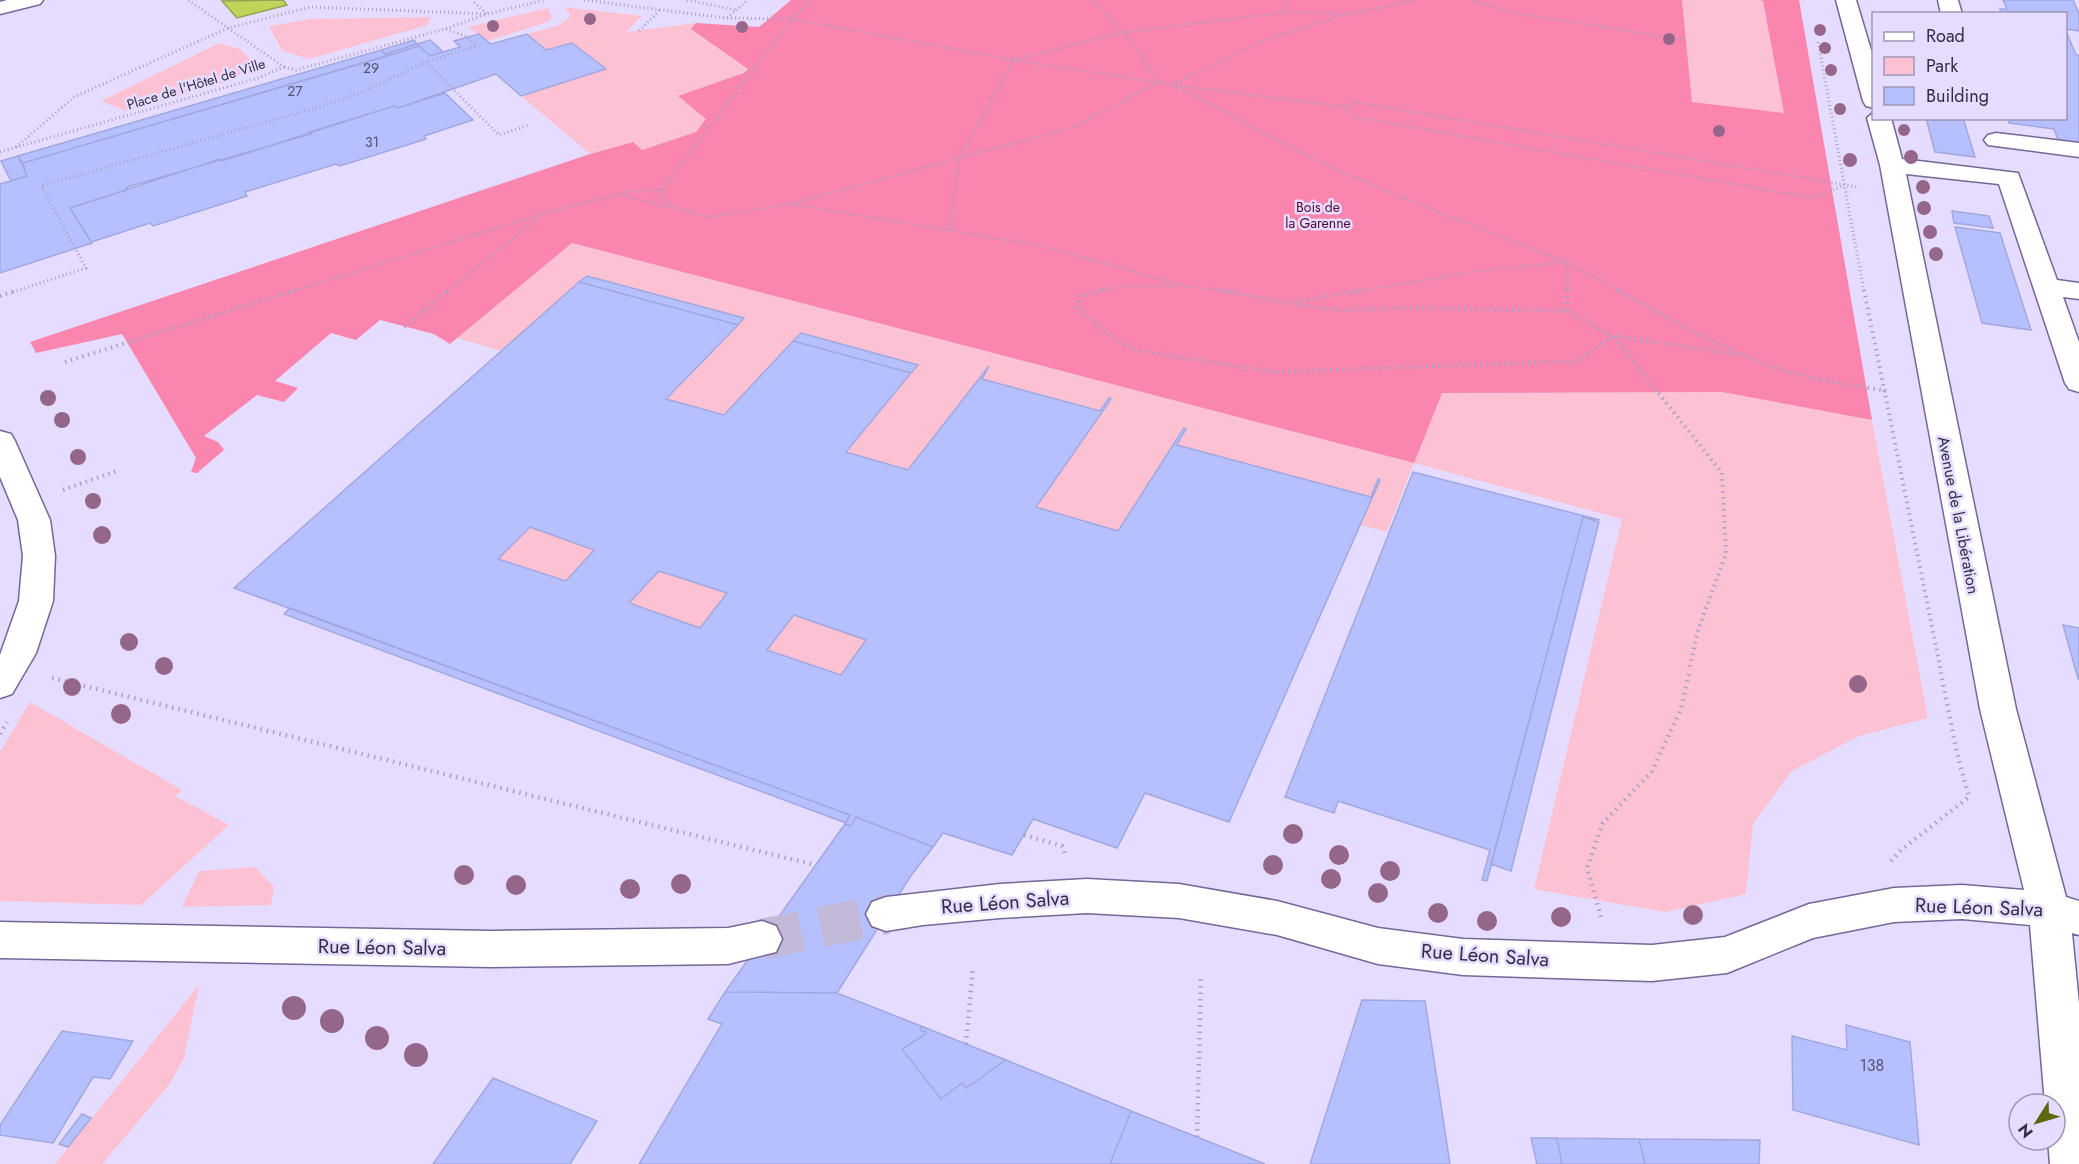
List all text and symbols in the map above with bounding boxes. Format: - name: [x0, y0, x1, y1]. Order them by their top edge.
- legend: [1872, 12, 2067, 120]
- text: Road: [1926, 23, 1965, 49]
- street label: Place de l'Hôtel de Ville: [124, 53, 268, 115]
- text: Park: [1926, 53, 1958, 79]
- house number: 29: [363, 58, 379, 78]
- house number: 27: [287, 81, 303, 101]
- text: Building: [1926, 83, 1989, 109]
- house number: 31: [365, 132, 379, 152]
- park label: Bois de la Garenne: [1285, 197, 1351, 233]
- street label: Avenue de la Libération: [1932, 434, 1985, 596]
- street label: Rue Léon Salva: [940, 884, 1070, 921]
- street label: Rue Léon Salva: [1914, 891, 2044, 924]
- street label: Rue Léon Salva: [318, 932, 446, 963]
- street label: Rue Léon Salva: [1420, 937, 1550, 974]
- house number: 138: [1860, 1054, 1884, 1077]
- north arrow: [2007, 1092, 2067, 1152]
- text: N: [2012, 1119, 2038, 1143]

